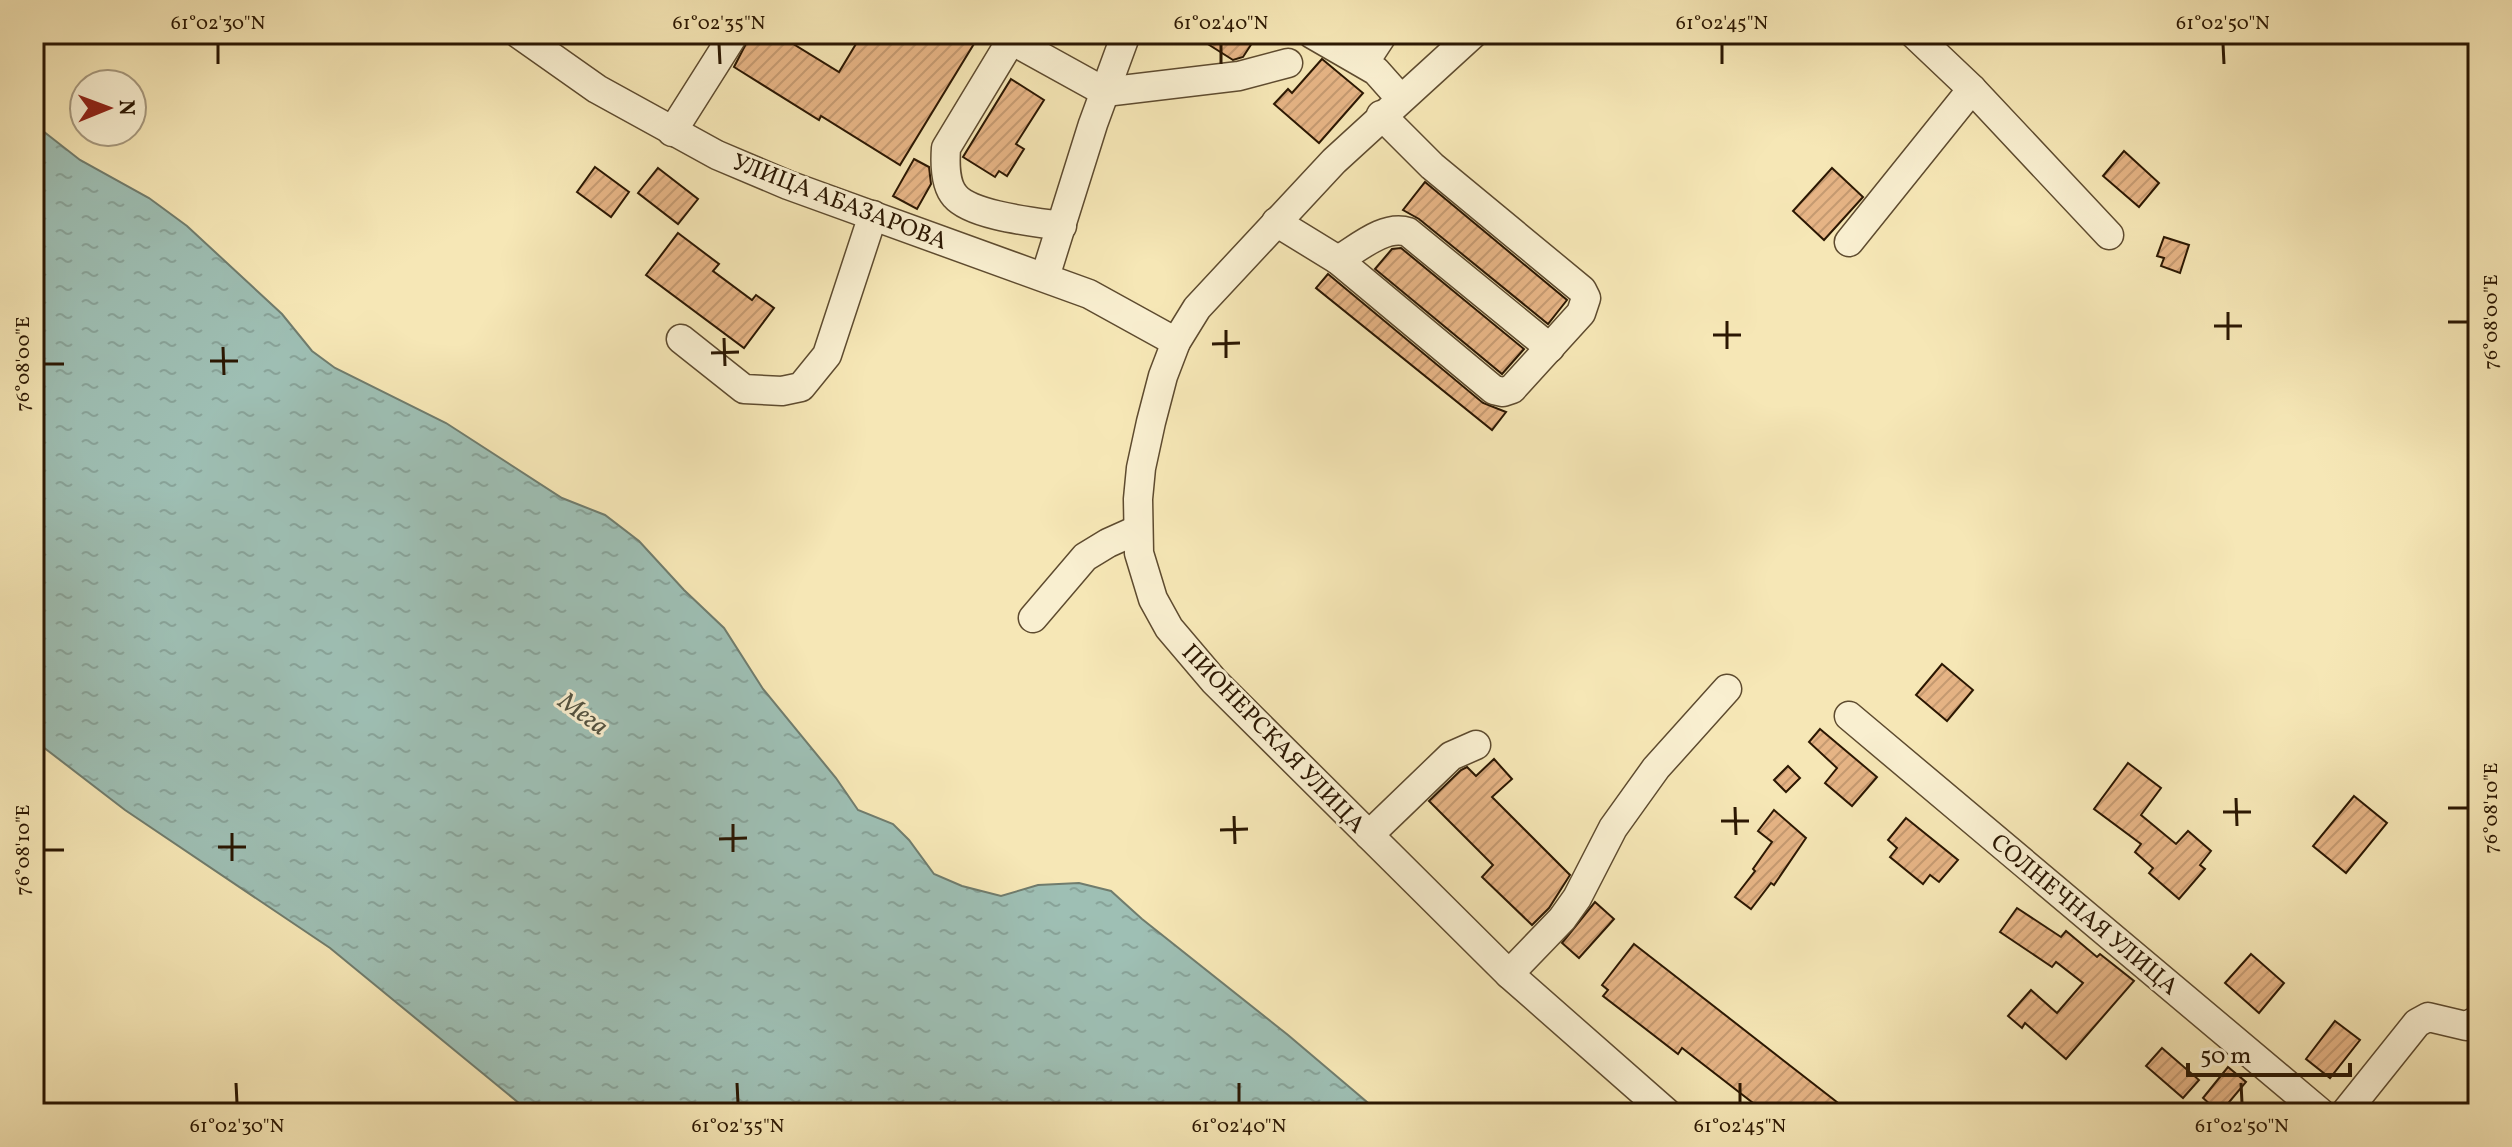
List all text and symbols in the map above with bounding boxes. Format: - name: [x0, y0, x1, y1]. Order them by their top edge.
- text: 61°02'30"N: [171, 10, 265, 38]
- text: 61°02'35"N: [673, 10, 766, 38]
- text: 61°02'40"N: [1174, 10, 1268, 38]
- text: 61°02'45"N: [1676, 10, 1768, 38]
- text: 61°02'50"N: [2176, 10, 2270, 38]
- north arrow: [68, 68, 148, 148]
- text: N: [110, 99, 141, 116]
- street label: УЛИЦА АБАЗАРОВА: [727, 146, 952, 260]
- text: 76°08'00"E: [2478, 274, 2506, 370]
- text: 76°08'00"E: [10, 316, 38, 412]
- street label: ПИОНЕРСКАЯ УЛИЦА: [1173, 637, 1372, 842]
- water label: Мега: [550, 684, 615, 745]
- text: 76°08'10"E: [2478, 762, 2506, 854]
- text: 76°08'10"E: [10, 804, 38, 896]
- street label: СОЛНЕЧНАЯ УЛИЦА: [1982, 827, 2185, 1004]
- scale bar: [2188, 1027, 2350, 1077]
- text: 50 m: [2200, 1040, 2252, 1074]
- text: 61°02'30"N: [190, 1113, 284, 1141]
- text: 61°02'35"N: [692, 1113, 785, 1141]
- text: 61°02'40"N: [1192, 1113, 1286, 1141]
- text: 61°02'45"N: [1694, 1113, 1786, 1141]
- text: 61°02'50"N: [2195, 1113, 2289, 1141]

